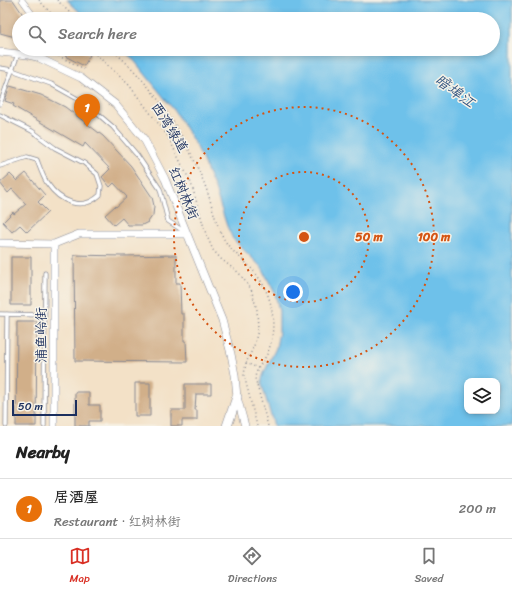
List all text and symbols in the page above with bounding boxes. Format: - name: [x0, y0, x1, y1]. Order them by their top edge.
- search box: [12, 12, 500, 56]
- text: Search here: [58, 21, 137, 47]
- icon: search: [26, 23, 48, 45]
- water label: 暗埠江: [429, 67, 482, 115]
- pin: 1: [74, 94, 100, 127]
- street label: 西湾绿道: [144, 97, 195, 158]
- street label: 红树林街: [161, 163, 206, 224]
- text: 50 m: [355, 226, 383, 248]
- text: 100 m: [418, 226, 451, 248]
- centre of rings: [297, 230, 311, 244]
- your location: [283, 282, 303, 302]
- street label: 浦鱼岭街: [29, 307, 54, 363]
- map controls: [464, 378, 500, 414]
- button: layers: [464, 378, 500, 414]
- text: 50 m: [18, 397, 43, 416]
- scale bar: [12, 398, 77, 417]
- text: Nearby: [16, 437, 70, 467]
- text: 居酒屋: [54, 484, 99, 510]
- text: 1: [26, 497, 32, 520]
- text: 200 m: [459, 497, 496, 520]
- text: Restaurant · 红树林街: [54, 510, 181, 533]
- tab: Map: [69, 545, 91, 588]
- tab: Directions: [228, 545, 277, 588]
- tab: Saved: [414, 545, 443, 588]

